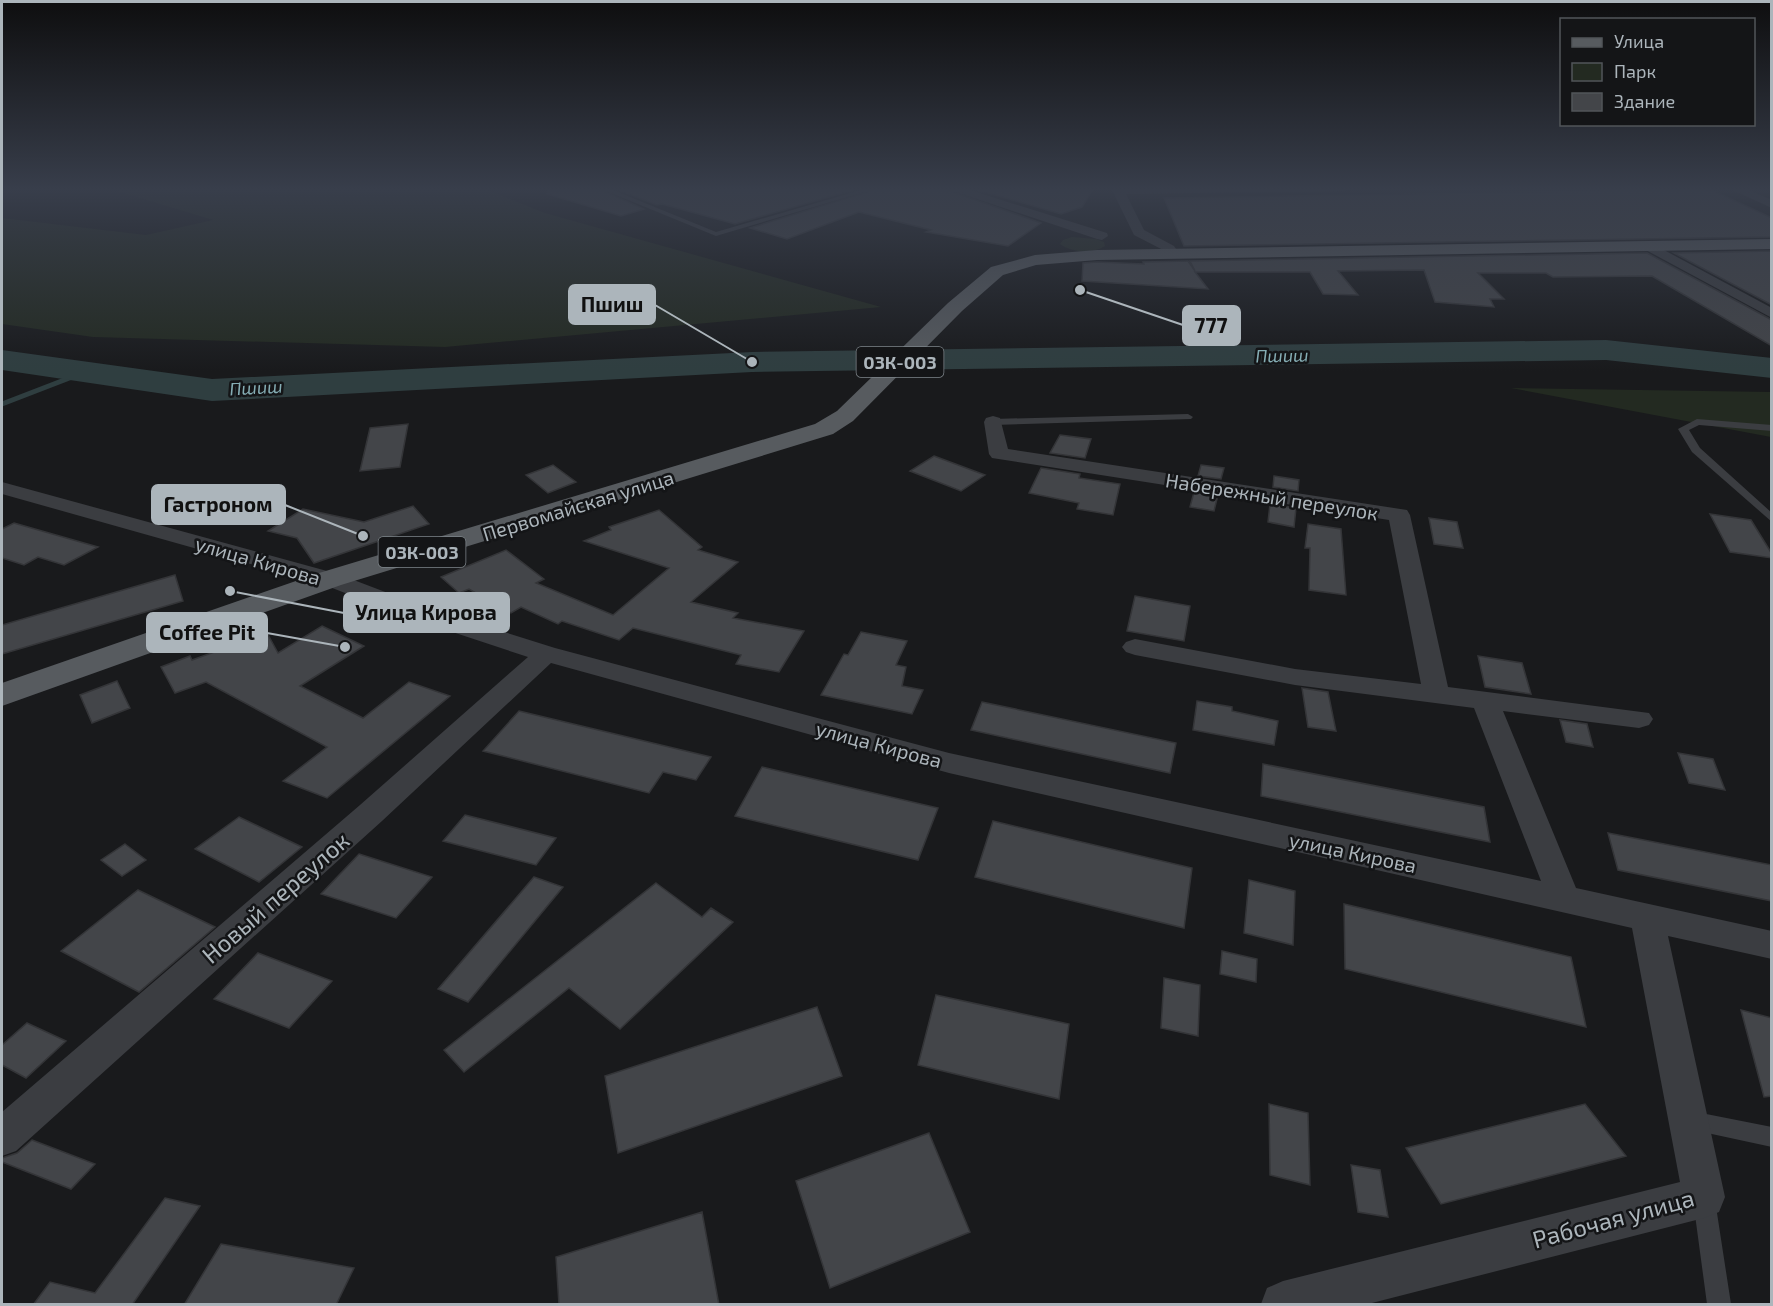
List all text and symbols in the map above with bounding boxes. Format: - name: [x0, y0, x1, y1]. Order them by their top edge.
- legend: [1560, 18, 1755, 126]
- text: Улица: [1614, 30, 1664, 52]
- text: Парк: [1614, 60, 1656, 82]
- text: Здание: [1614, 90, 1675, 112]
- callout: Пшиш: [569, 285, 655, 324]
- text: Пшиш: [581, 291, 643, 316]
- callout: 777: [1183, 306, 1240, 345]
- text: 777: [1194, 312, 1228, 337]
- water label: Пшиш: [1255, 344, 1309, 366]
- road number: 03К-003: [856, 347, 944, 377]
- water label: Пшиш: [229, 375, 283, 399]
- street label: Первомайская улица: [479, 464, 677, 547]
- street label: Набережный переулок: [1164, 467, 1380, 526]
- callout: Гастроном: [152, 485, 285, 524]
- text: Гастроном: [163, 491, 273, 516]
- street label: улица Кирова: [192, 531, 323, 590]
- road number: 03К-003: [378, 537, 466, 567]
- callout: Улица Кирова: [344, 593, 509, 632]
- text: Улица Кирова: [355, 599, 497, 624]
- callout: Coffee Pit: [147, 613, 267, 652]
- text: Coffee Pit: [159, 619, 255, 644]
- street label: улица Кирова: [813, 716, 945, 773]
- street label: Новый переулок: [196, 825, 355, 970]
- street label: улица Кирова: [1287, 827, 1419, 878]
- street label: Рабочая улица: [1529, 1182, 1697, 1254]

